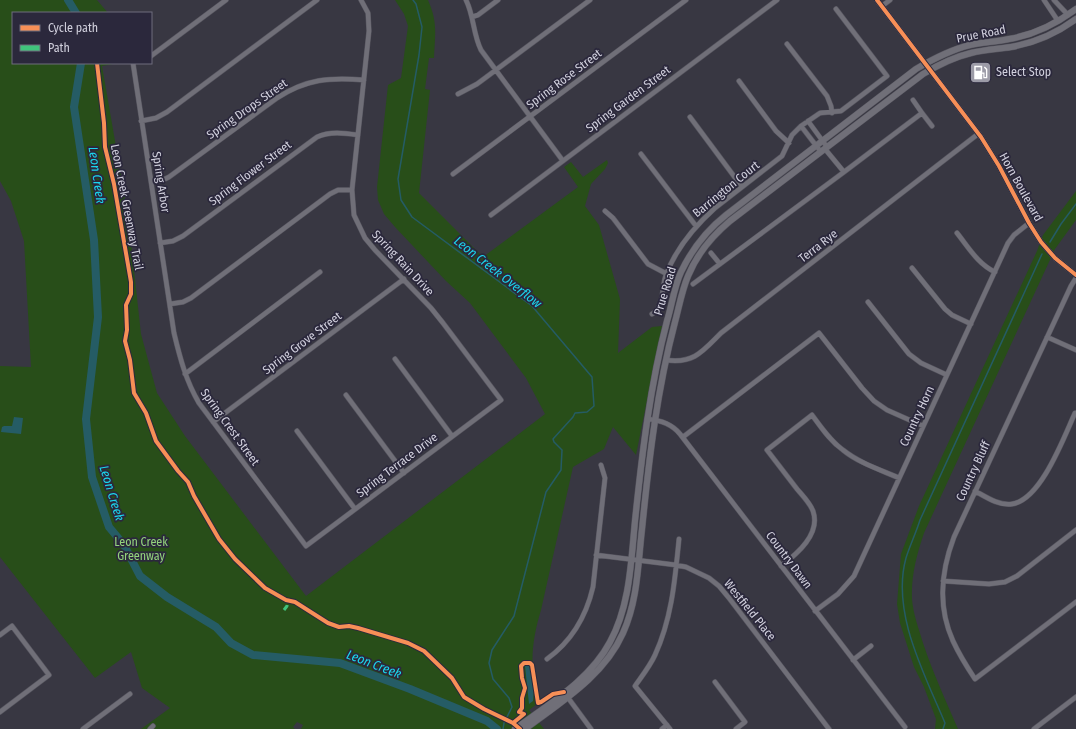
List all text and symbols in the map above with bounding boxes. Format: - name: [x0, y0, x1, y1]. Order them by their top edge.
- legend: [12, 12, 152, 64]
- text: Cycle path: [48, 21, 98, 35]
- street label: Prue Road: [955, 22, 1007, 46]
- text: Path: [48, 41, 70, 55]
- street label: Spring Rose Street: [524, 46, 604, 112]
- fuel station icon: Select Stop: [967, 59, 993, 85]
- street label: Spring Garden Street: [583, 63, 673, 135]
- place label: Select Stop: [996, 65, 1051, 79]
- street label: Spring Drops Street: [204, 76, 290, 142]
- street label: Spring Flower Street: [206, 138, 294, 208]
- street label: Leon Creek Greenway Trail: [108, 143, 146, 271]
- water label: Leon Creek: [86, 146, 108, 205]
- street label: Spring Arbor: [149, 150, 173, 214]
- street label: Horn Boulevard: [996, 150, 1046, 224]
- street label: Barrington Court: [690, 158, 762, 220]
- street label: Terra Rye: [796, 226, 840, 265]
- street label: Spring Rain Drive: [369, 227, 437, 299]
- water label: Leon Creek Overflow: [451, 233, 545, 311]
- street label: Prue Road: [651, 265, 679, 317]
- street label: Spring Grove Street: [260, 309, 344, 377]
- street label: Country Horn: [897, 384, 937, 448]
- street label: Spring Crest Street: [197, 386, 263, 468]
- street label: Spring Terrace Drive: [354, 430, 440, 500]
- street label: Country Bluff: [953, 438, 994, 503]
- water label: Leon Creek: [96, 463, 128, 523]
- street label: Country Dawn: [763, 529, 815, 591]
- park label: Leon Creek Greenway: [114, 535, 168, 563]
- street label: Westfield Place: [721, 577, 779, 643]
- water label: Leon Creek: [345, 647, 404, 681]

